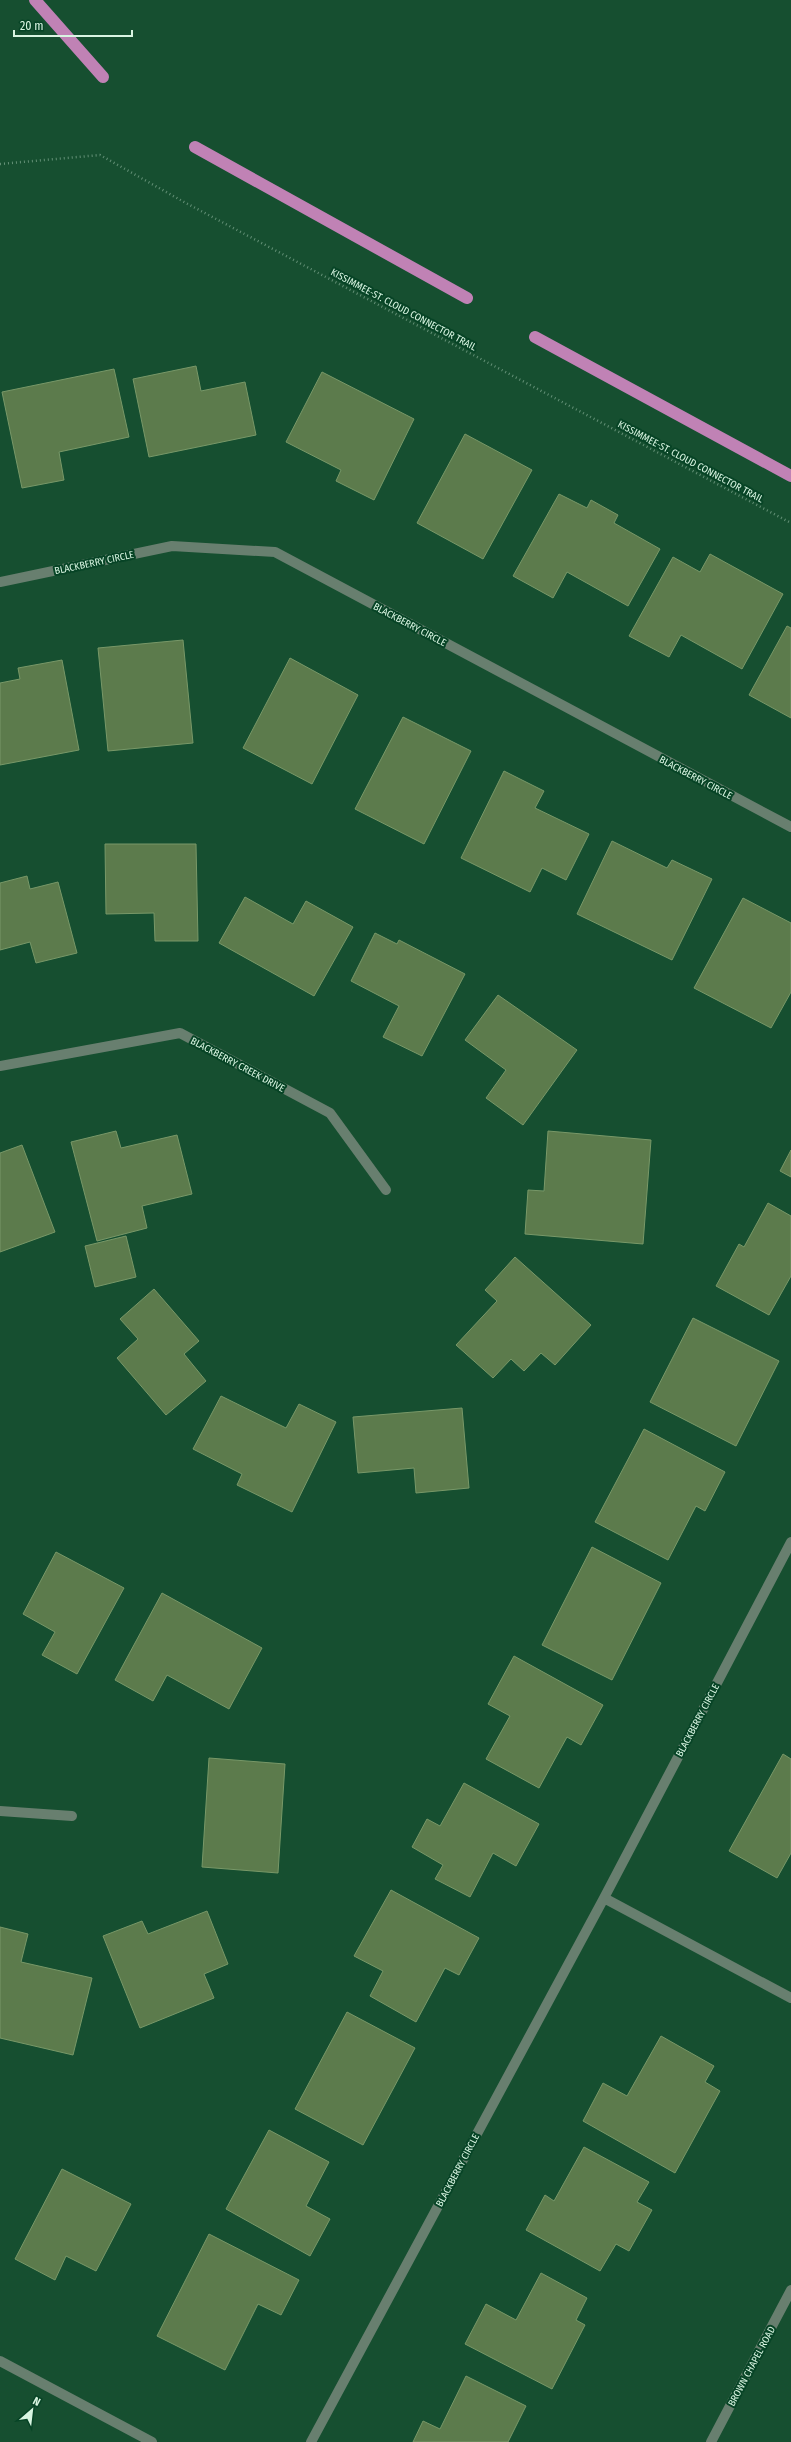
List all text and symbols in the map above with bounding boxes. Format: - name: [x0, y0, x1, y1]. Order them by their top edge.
- scale bar: [14, 12, 132, 38]
- text: 20 m: [20, 19, 44, 33]
- street label: KISSIMMEE-ST. CLOUD CONNECTOR TRAIL: [329, 266, 479, 354]
- street label: KISSIMMEE-ST. CLOUD CONNECTOR TRAIL: [616, 418, 766, 506]
- street label: BLACKBERRY CIRCLE: [53, 549, 135, 577]
- street label: BLACKBERRY CIRCLE: [371, 601, 448, 649]
- street label: BLACKBERRY CIRCLE: [657, 754, 734, 802]
- street label: BLACKBERRY CREEK DRIVE: [188, 1035, 287, 1095]
- street label: BLACKBERRY CIRCLE: [674, 1682, 722, 1759]
- street label: BLACKBERRY CIRCLE: [434, 2132, 482, 2209]
- street label: BROWN CHAPEL ROAD: [726, 2324, 778, 2408]
- north arrow: [12, 2390, 52, 2430]
- text: N: [30, 2394, 42, 2409]

